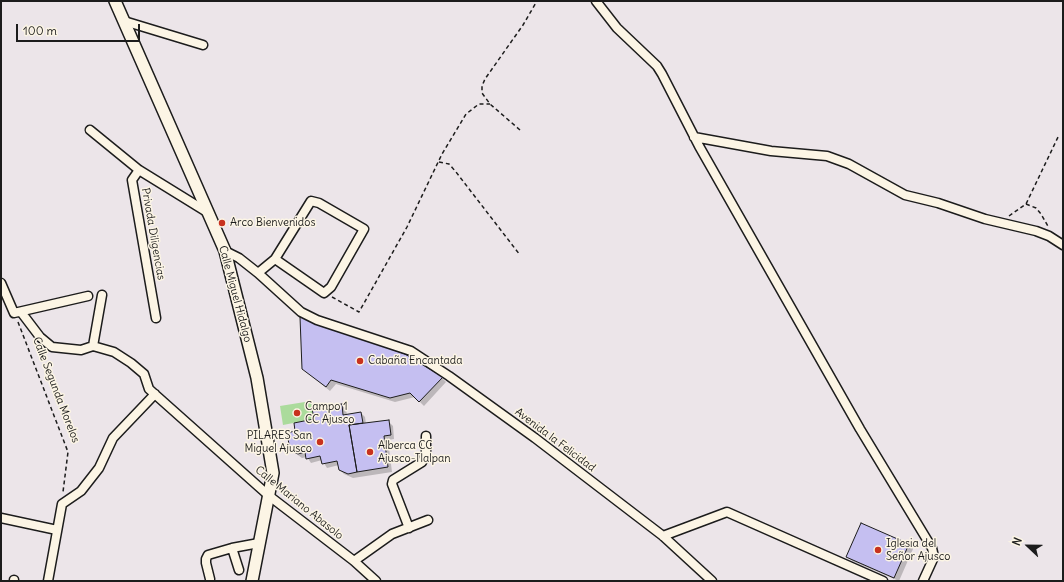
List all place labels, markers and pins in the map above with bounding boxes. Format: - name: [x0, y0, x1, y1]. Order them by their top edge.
- place label: Arco Bienvenidos: [230, 216, 315, 230]
- marker: Arco Bienvenidos: [217, 218, 227, 228]
- place label: Cabaña Encantada: [368, 354, 463, 368]
- marker: Cabaña Encantada: [355, 356, 365, 366]
- place label: Campo 1 CC Ajusco: [305, 400, 355, 426]
- marker: Campo 1 CC Ajusco: [292, 408, 302, 418]
- place label: PILARES San Miguel Ajusco: [245, 429, 312, 455]
- marker: PILARES San Miguel Ajusco: [315, 437, 325, 447]
- place label: Alberca CC Ajusco-Tlalpan: [378, 439, 451, 465]
- marker: Alberca CC Ajusco-Tlalpan: [365, 447, 375, 457]
- place label: Iglesia del Señor Ajusco: [886, 537, 950, 563]
- marker: Iglesia del Señor Ajusco: [873, 545, 883, 555]

